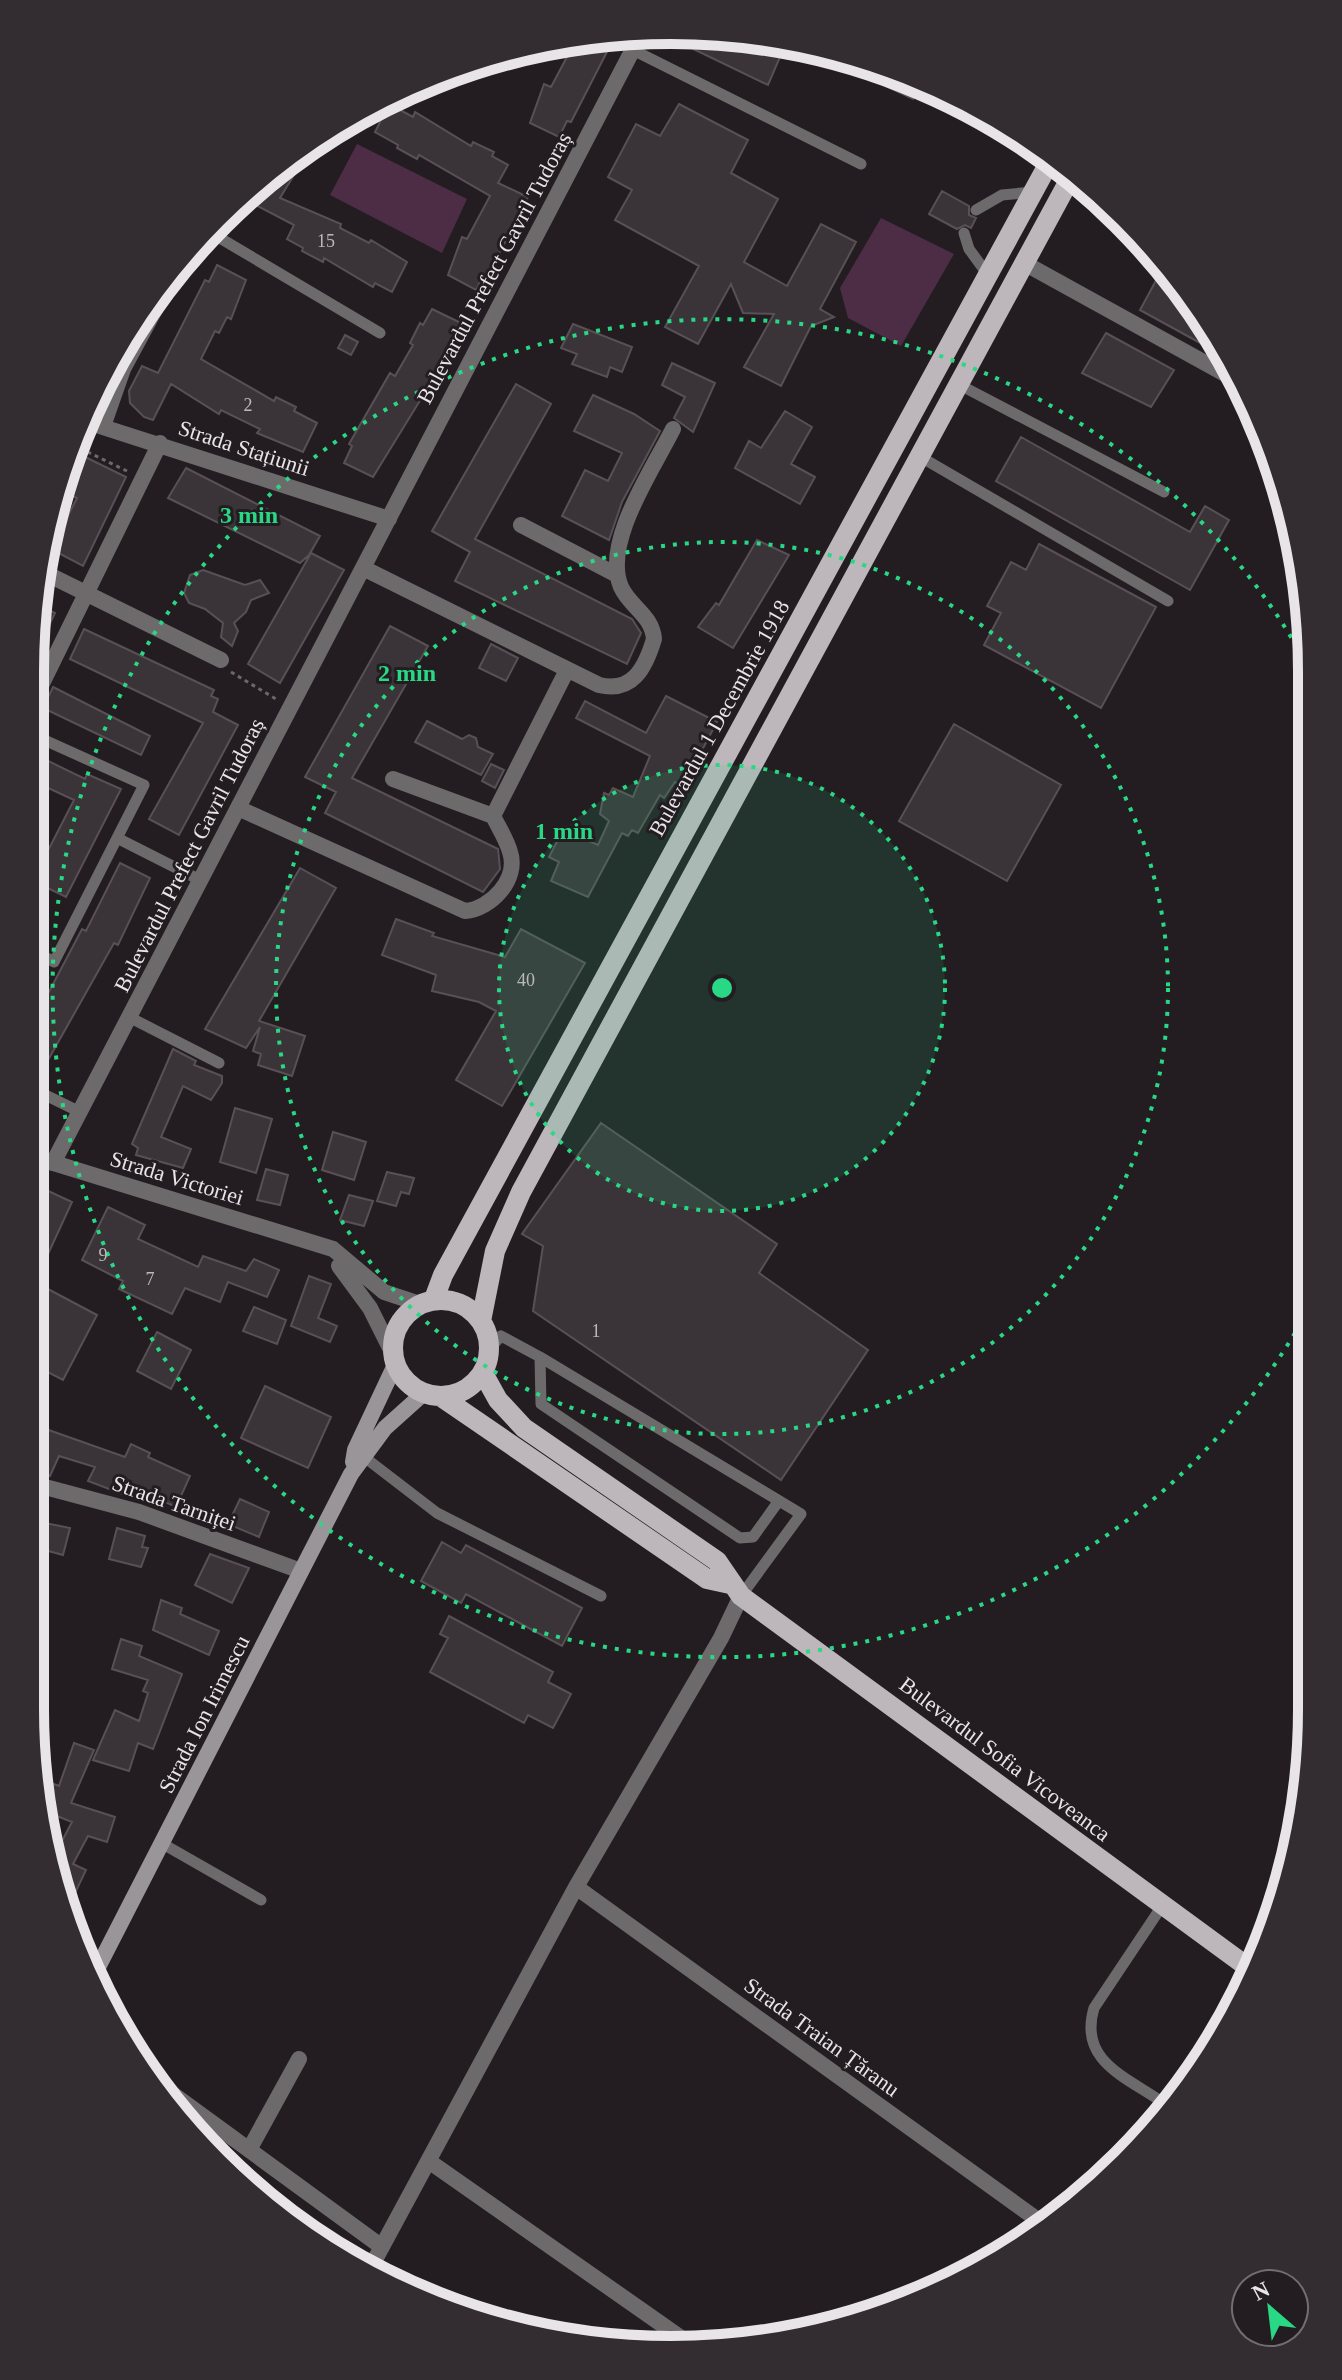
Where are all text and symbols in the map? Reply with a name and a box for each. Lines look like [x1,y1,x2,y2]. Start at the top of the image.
street label: Bulevardul Prefect Gavril Tudoraș [412,128,576,408]
house number: 15 [317,231,335,251]
house number: 2 [244,395,253,415]
street label: Strada Stațiunii [175,415,313,481]
text: 3 min [220,502,278,528]
street label: Bulevardul 1 Decembrie 1918 [644,596,794,840]
text: 2 min [378,660,436,686]
street label: Bulevardul Prefect Gavril Tudoraș [109,714,269,996]
text: 1 min [535,818,593,844]
house number: 40 [517,970,535,990]
centre of rings [708,974,736,1002]
street label: Strada Victoriei [107,1146,247,1210]
house number: 9 [99,1245,108,1265]
house number: 7 [146,1269,155,1289]
house number: 1 [592,1321,601,1341]
street label: Strada Tarniței [109,1470,239,1536]
street label: Strada Ion Irimescu [153,1631,255,1797]
street label: Bulevardul Sofia Vicoveanca [895,1672,1115,1847]
street label: Strada Traian Țăranu [740,1972,904,2102]
north arrow [1230,2268,1310,2348]
text: N [1248,2276,1274,2306]

